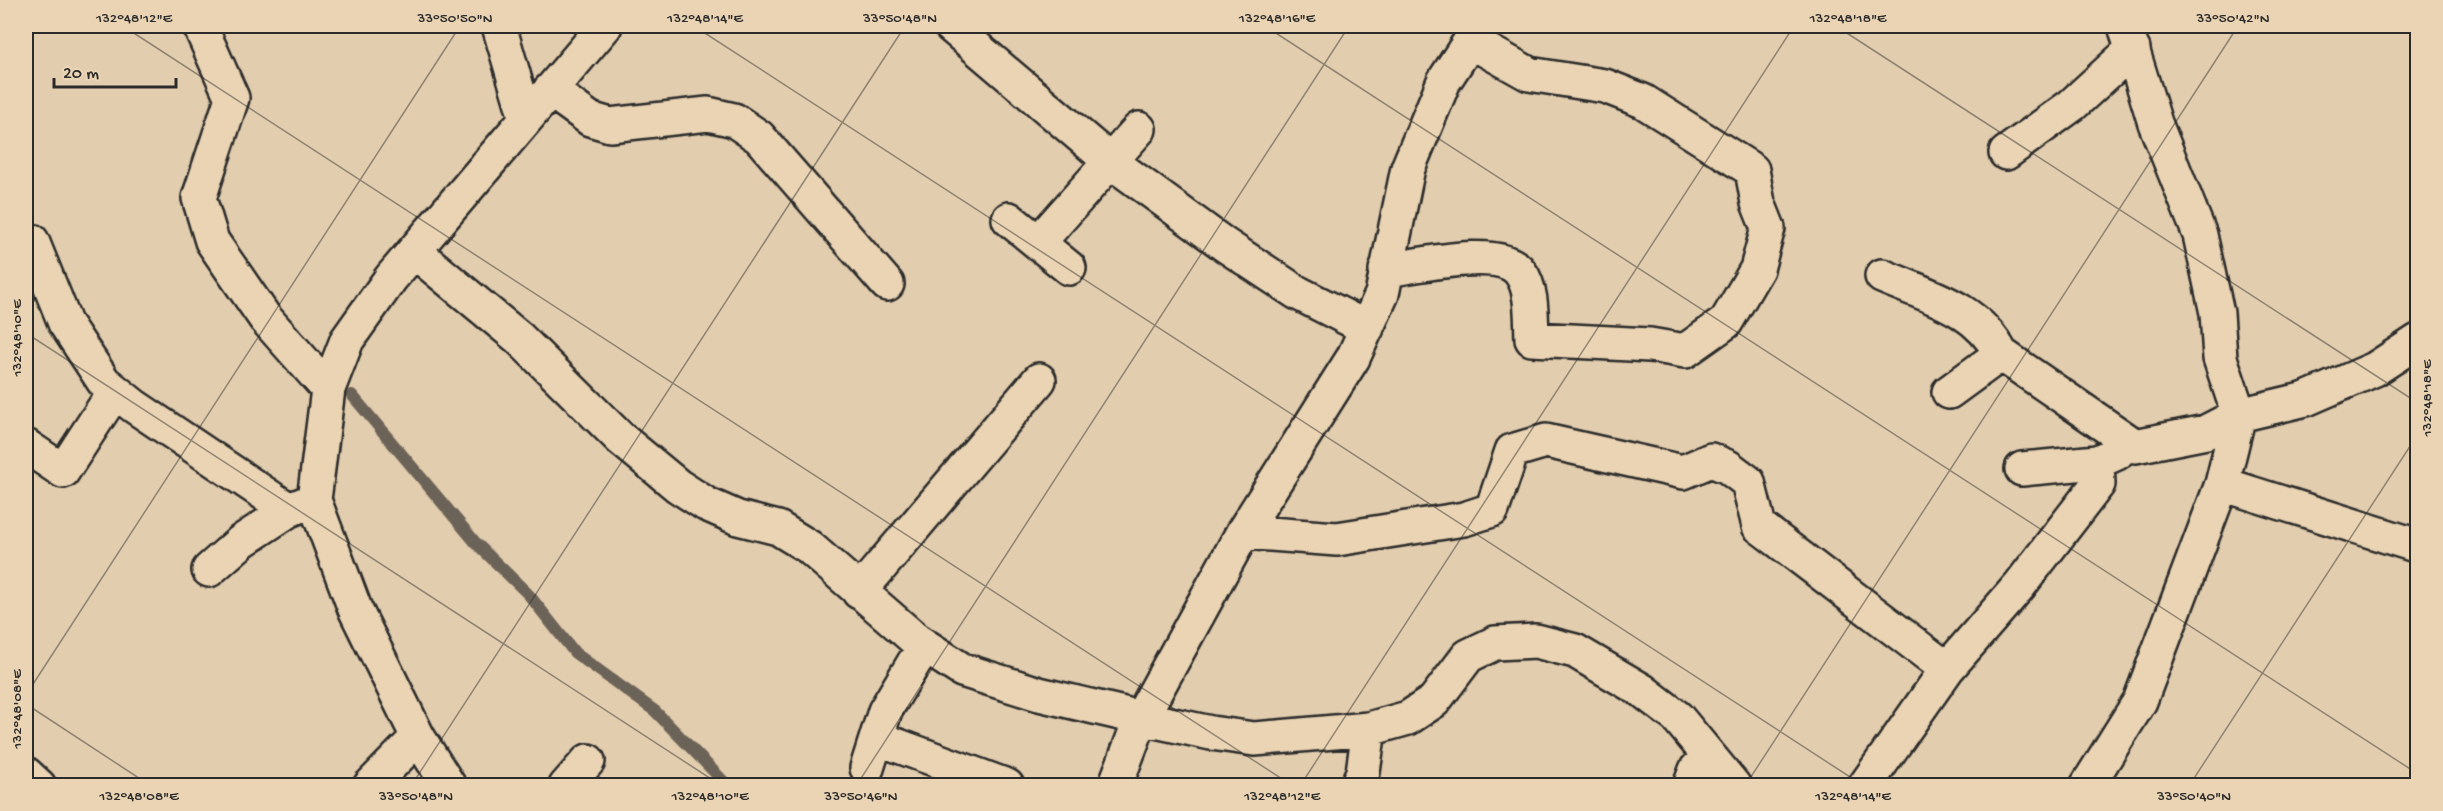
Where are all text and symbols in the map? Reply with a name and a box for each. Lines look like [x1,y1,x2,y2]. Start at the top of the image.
text: 132°48'12"E [95,10,173,28]
text: 33°50'50"N [417,10,493,28]
text: 132°48'14"E [666,10,744,28]
text: 33°50'48"N [862,10,937,28]
text: 132°48'16"E [1238,10,1316,28]
text: 132°48'18"E [1809,10,1887,28]
text: 33°50'42"N [2195,10,2270,28]
scale bar [54,51,176,89]
text: 20 m [63,64,99,85]
text: 132°48'10"E [9,299,27,378]
text: 132°48'18"E [2419,359,2437,437]
text: 132°48'08"E [9,669,27,750]
text: 132°48'08"E [98,788,179,806]
text: 33°50'48"N [378,788,453,806]
text: 132°48'10"E [670,788,749,806]
text: 33°50'46"N [823,788,898,806]
text: 132°48'12"E [1243,788,1321,806]
text: 132°48'14"E [1814,788,1892,806]
text: 33°50'40"N [2156,788,2231,806]

